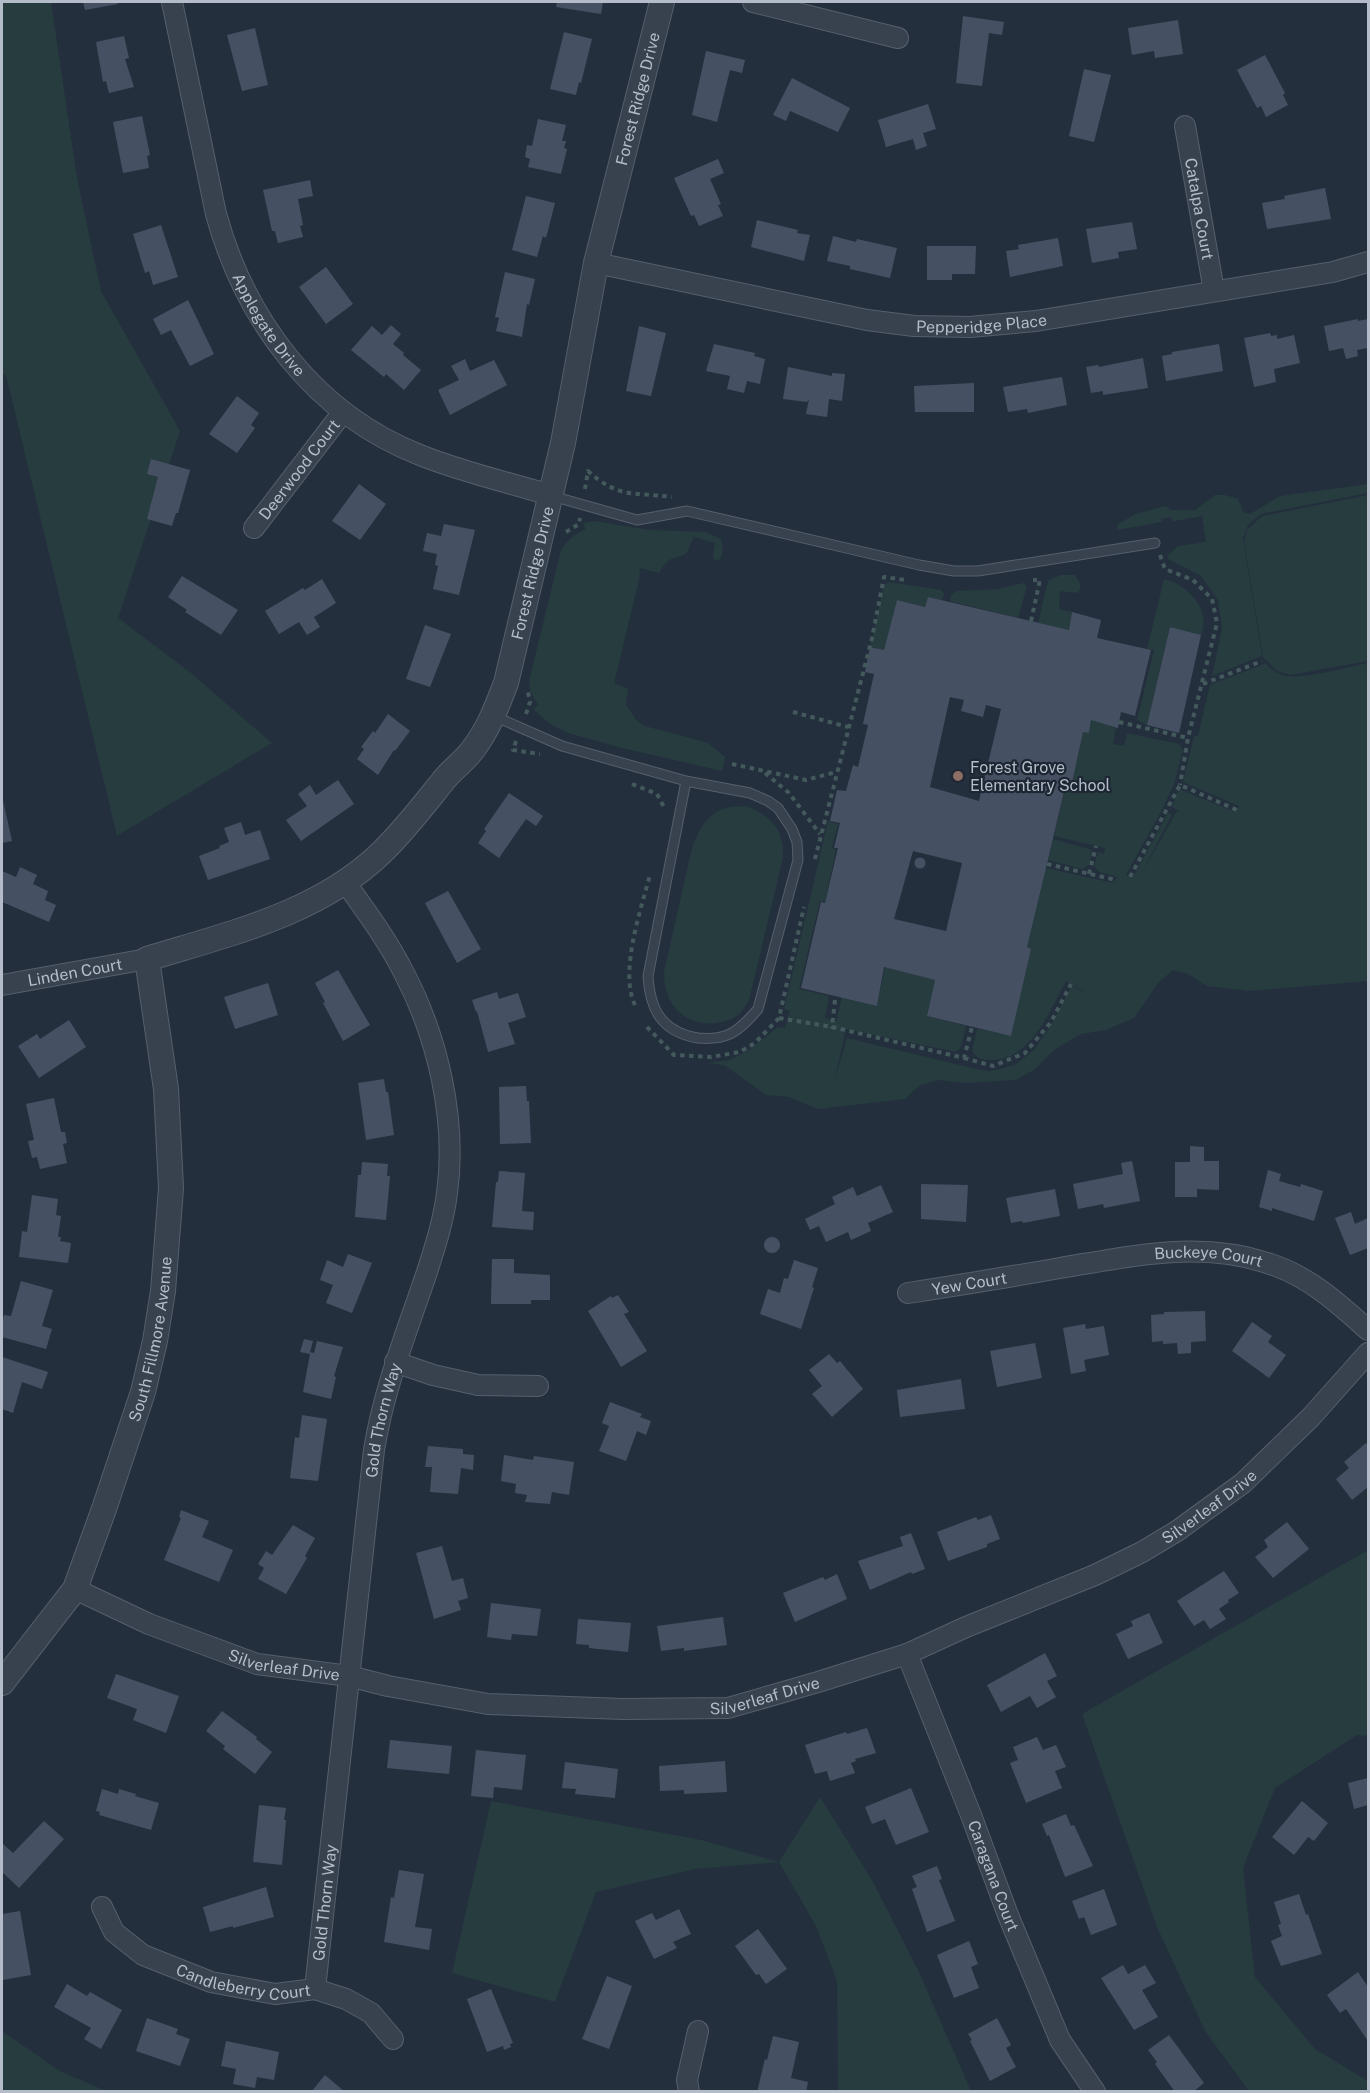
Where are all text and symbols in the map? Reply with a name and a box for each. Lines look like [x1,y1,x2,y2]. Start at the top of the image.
street label: Forest Ridge Drive [612,30,663,167]
street label: Catalpa Court [1181,156,1218,261]
street label: Applegate Drive [229,270,309,380]
street label: Pepperidge Place [916,310,1048,336]
street label: Deerwood Court [255,415,344,523]
street label: Forest Ridge Drive [507,504,557,642]
place label: Forest Grove Elementary School [970,758,1111,795]
marker: Forest Grove Elementary School [951,769,965,783]
street label: Linden Court [26,954,124,990]
street label: Buckeye Court [1153,1242,1265,1271]
street label: South Fillmore Avenue [124,1256,175,1424]
street label: Yew Court [930,1268,1008,1299]
street label: Gold Thorn Way [362,1360,405,1479]
street label: Silverleaf Drive [1158,1466,1260,1548]
street label: Silverleaf Drive [226,1645,341,1684]
street label: Silverleaf Drive [710,1673,822,1718]
street label: Caragana Court [964,1818,1023,1934]
street label: Gold Thorn Way [309,1843,340,1962]
street label: Candleberry Court [173,1960,312,2004]

